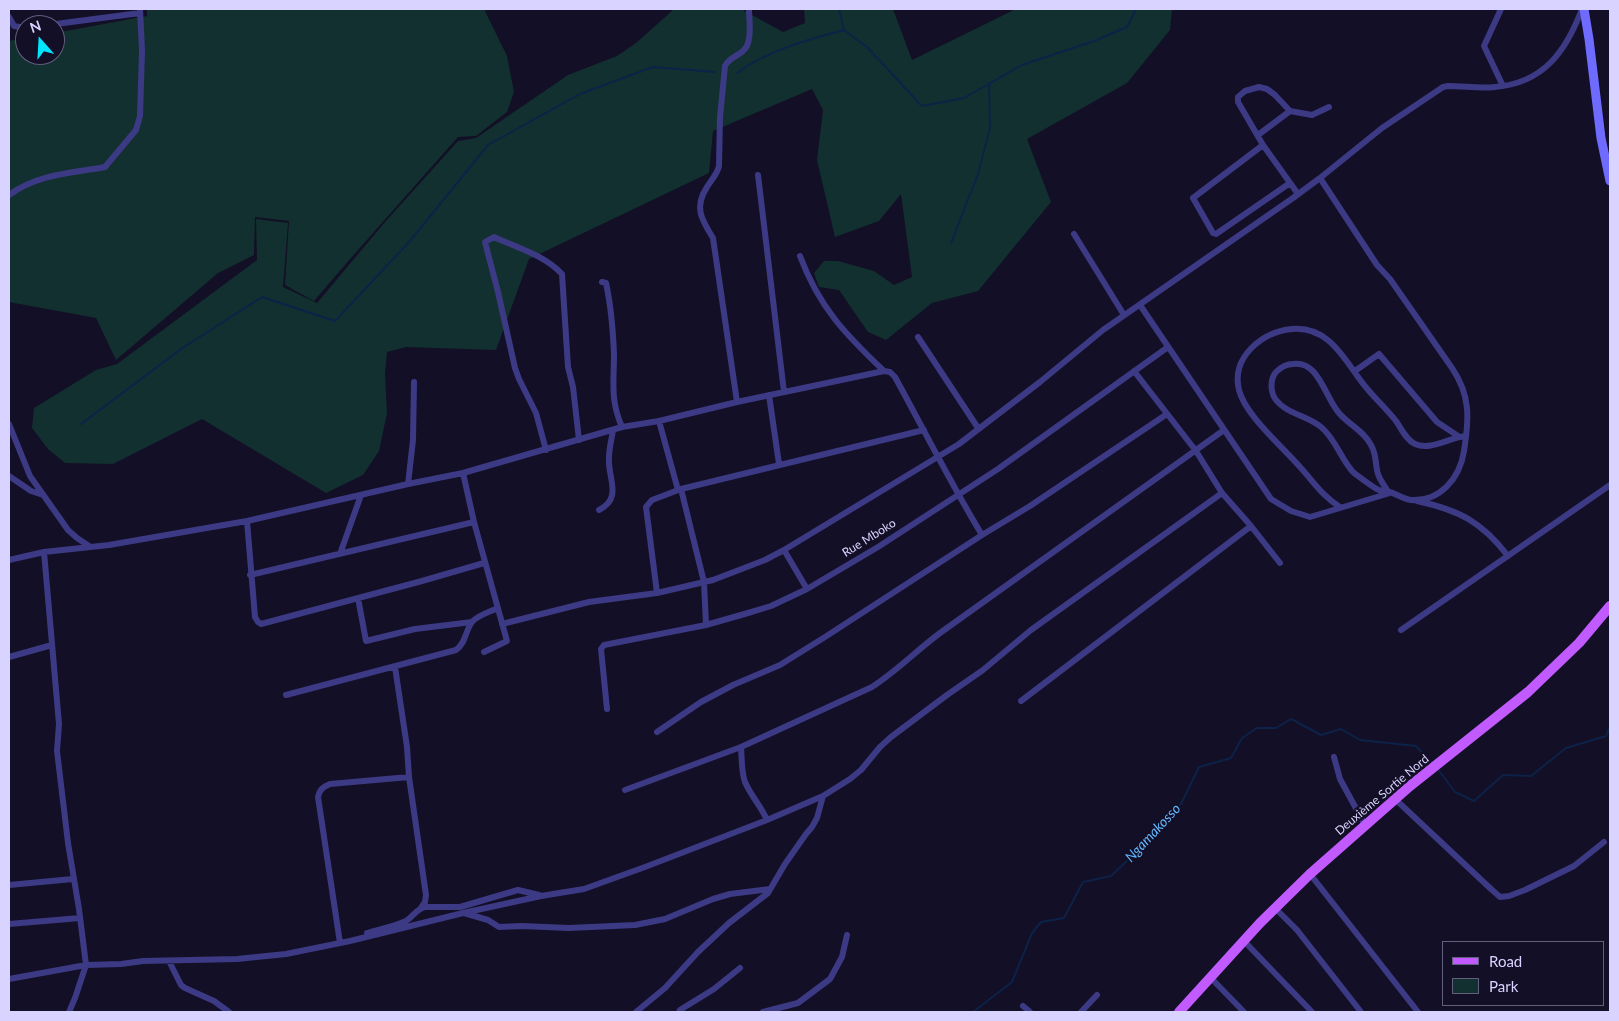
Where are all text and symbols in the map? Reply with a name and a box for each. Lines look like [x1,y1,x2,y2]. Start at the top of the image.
north arrow [15,15,65,65]
text: N [27,16,43,36]
street label: Rue Mboko [840,516,898,560]
street label: Deuxième Sortie Nord [1332,752,1432,838]
water label: Ngamakosso [1122,800,1184,866]
legend [1442,941,1604,1006]
text: Road [1489,952,1522,970]
text: Park [1489,977,1518,995]

